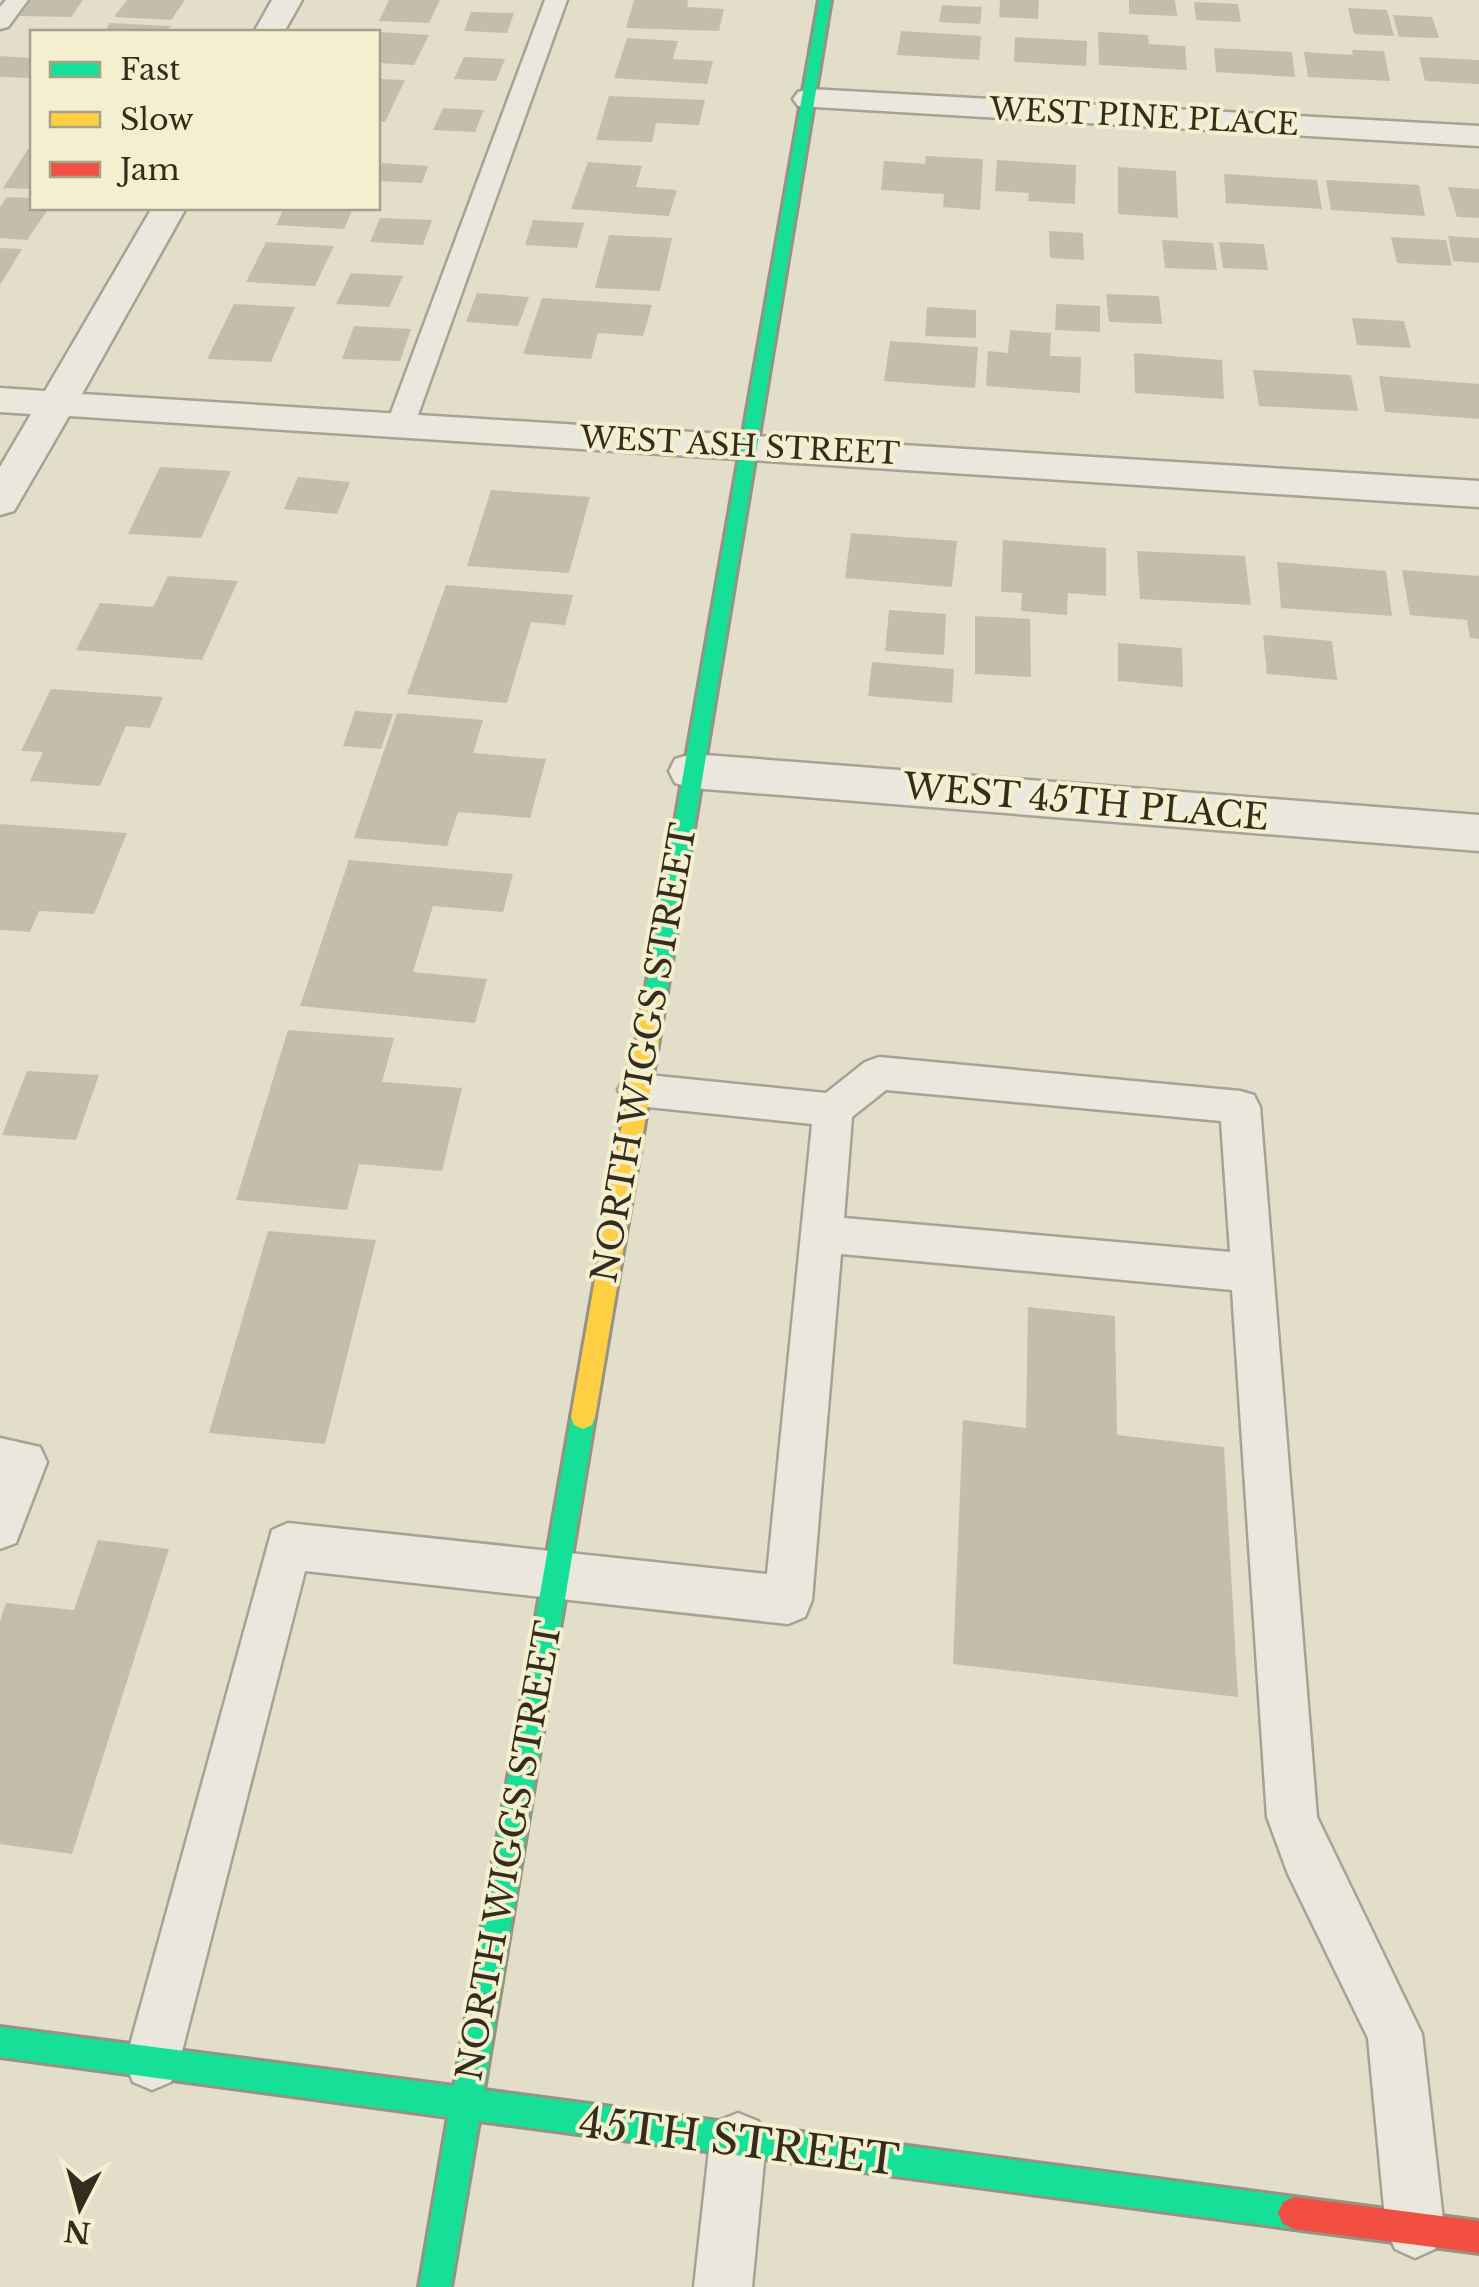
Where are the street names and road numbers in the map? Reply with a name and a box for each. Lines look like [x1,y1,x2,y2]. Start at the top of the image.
street label: WEST PINE PLACE [988,90,1299,143]
street label: WEST ASH STREET [578,419,901,472]
street label: WEST 45TH PLACE [901,764,1270,839]
street label: NORTH WIGGS STREET [582,820,705,1286]
street label: NORTH WIGGS STREET [447,1618,570,2084]
street label: 45TH STREET [576,2096,902,2186]

